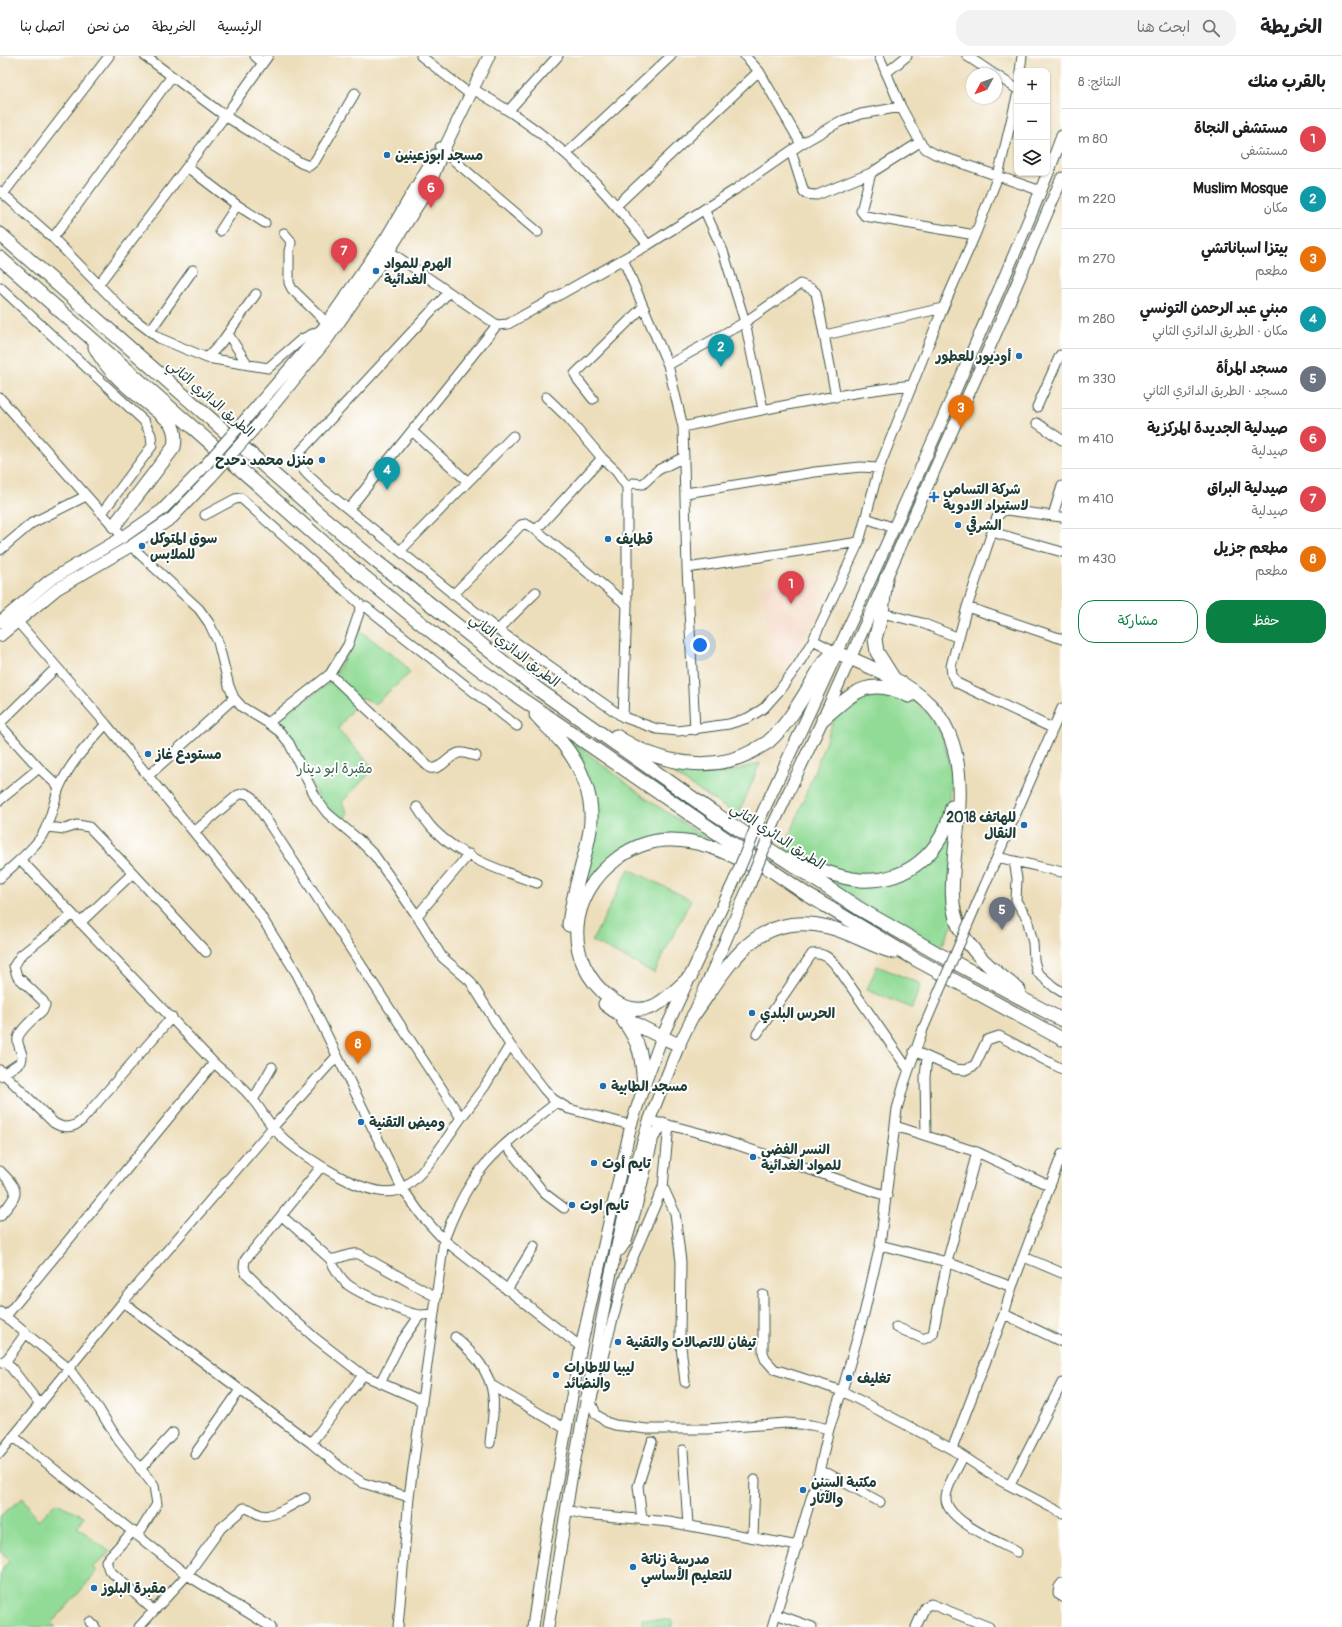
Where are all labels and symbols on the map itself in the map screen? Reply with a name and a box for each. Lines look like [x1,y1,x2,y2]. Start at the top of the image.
north arrow [966,68,1002,104]
place label: مسجد ابوزعينين [395,147,483,165]
marker: مسجد ابوزعينين [382,150,392,160]
pin: 6 [418,175,444,208]
pin: 7 [331,238,357,271]
place label: الهرم للمواد الغدائية [384,255,452,288]
marker: الهرم للمواد الغدائية [371,266,381,276]
pin: 2 [708,334,734,367]
place label: أوديور للعطور [934,347,1011,365]
marker: أوديور للعطور [1014,351,1024,361]
street label: الطريق الدائري الثاني [161,356,258,444]
pin: 3 [948,395,974,428]
place label: منزل محمد دحدح [215,452,314,469]
marker: منزل محمد دحدح [317,455,327,465]
pin: 4 [374,457,400,490]
place label: شركة التسامي لاستيراد الادوية [943,481,1028,514]
marker: شركة التسامي لاستيراد الادوية [928,491,940,503]
place label: الشرقي [966,516,1002,536]
marker: الشرقي [953,520,963,530]
place label: سوق المتوكل للملابس [150,530,217,563]
place label: قطايف [616,531,653,548]
marker: قطايف [603,534,613,544]
marker: سوق المتوكل للملابس [137,541,147,551]
pin: 1 [778,571,804,604]
street label: الطريق الدائري الثاني [464,610,563,694]
your location [690,635,710,655]
place label: مستودع غاز [154,746,222,764]
marker: مستودع غاز [143,749,153,759]
park label: مقبرة ابو دينار [296,760,373,777]
street label: الطريق الدائري الثاني [725,799,828,877]
place label: 2018 للهاتف النقال [946,809,1016,842]
marker: 2018 للهاتف النقال [1019,820,1029,830]
pin: 5 [989,897,1015,930]
place label: الحرس البلدي [760,1005,836,1024]
marker: الحرس البلدي [747,1008,757,1018]
pin: 8 [345,1031,371,1064]
place label: مسجد الطابية [611,1078,688,1095]
marker: مسجد الطابية [598,1081,608,1091]
place label: وميض التقنية [369,1114,445,1131]
marker: وميض التقنية [356,1117,366,1127]
place label: النسر الفضي للمواد الغدائية [761,1141,841,1175]
marker: النسر الفضي للمواد الغدائية [748,1152,758,1162]
place label: تايم أوت [602,1154,652,1174]
marker: تايم أوت [589,1158,599,1168]
place label: تايم اوت [580,1197,629,1216]
marker: تايم اوت [567,1200,577,1210]
place label: تيفان للاتصالات والتقنية [626,1334,757,1351]
marker: تيفان للاتصالات والتقنية [613,1337,623,1347]
place label: ليبيا للإطارات والنضائد [564,1359,634,1392]
marker: ليبيا للإطارات والنضائد [551,1370,561,1380]
place label: تغليف [857,1370,891,1387]
marker: تغليف [844,1373,854,1383]
place label: مكتبة السنن والآثار [809,1474,877,1507]
marker: مكتبة السنن والآثار [798,1485,808,1495]
place label: مدرسة زناتة للتعليم الأساسي [641,1551,732,1588]
marker: مدرسة زناتة للتعليم الأساسي [628,1562,638,1572]
place label: مقبرة البلوز [100,1580,166,1597]
marker: مقبرة البلوز [89,1583,99,1593]

